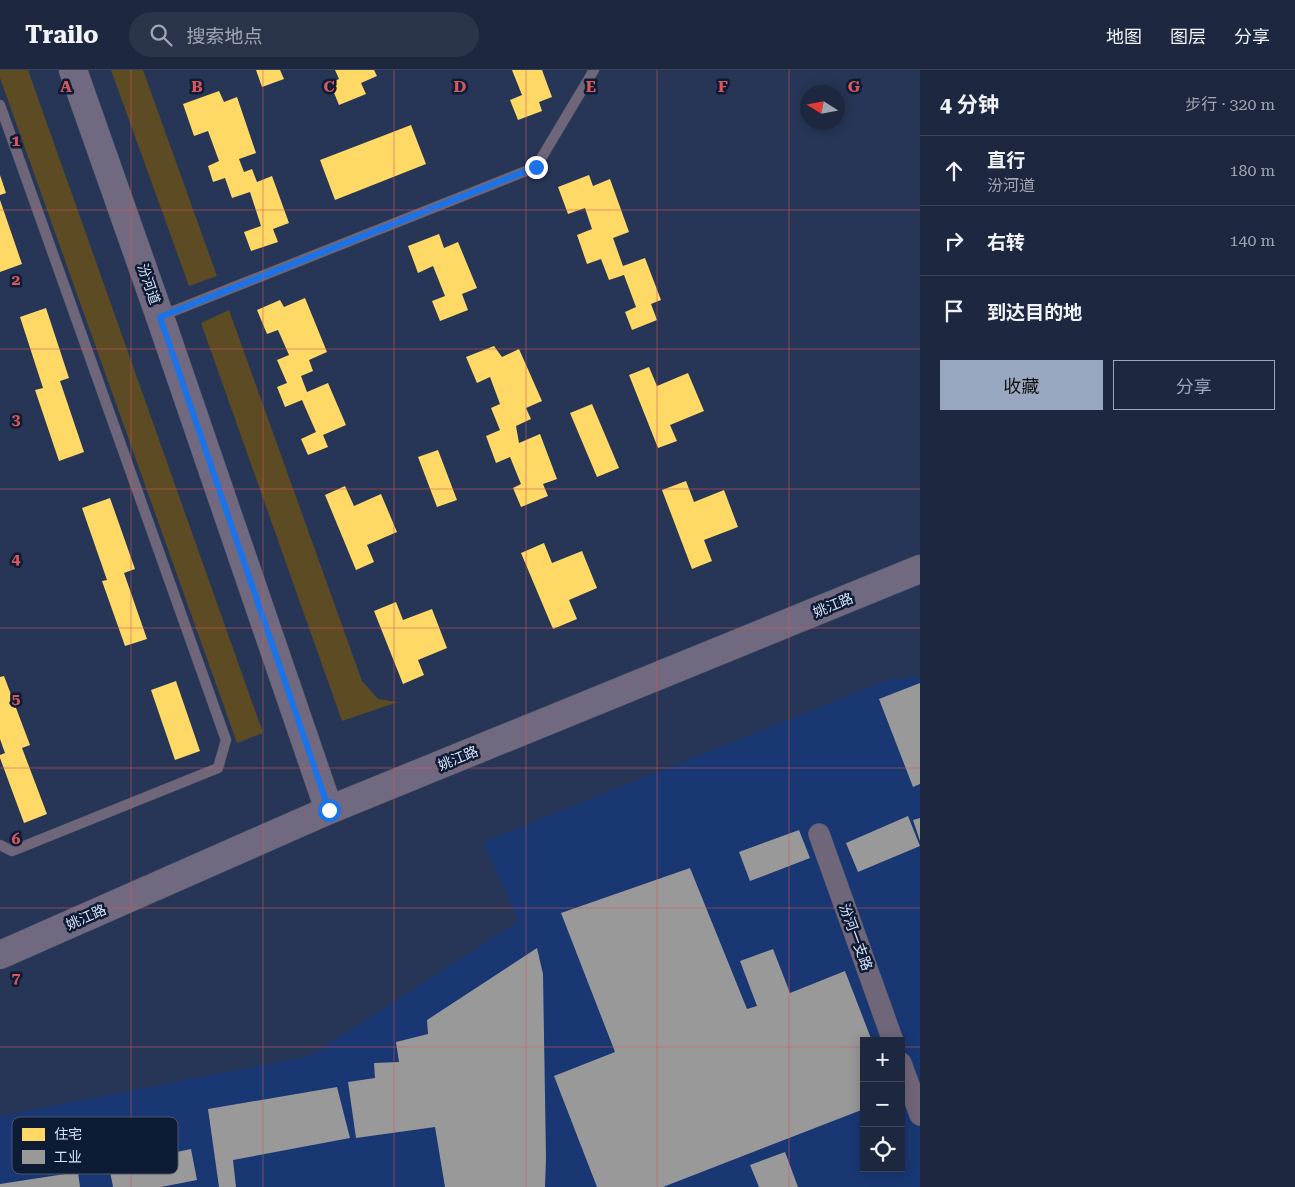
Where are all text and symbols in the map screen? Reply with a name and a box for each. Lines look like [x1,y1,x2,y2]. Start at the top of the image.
search box [129,12,479,57]
text: Trailo [25,21,99,49]
icon: search [147,21,175,49]
text: 搜索地点 [187,25,263,48]
text: 地图 [1106,26,1142,47]
text: 图层 [1170,26,1206,47]
text: 分享 [1234,26,1270,47]
text: A [60,77,72,96]
text: B [191,77,203,96]
text: C [323,77,335,96]
text: D [454,77,467,96]
text: E [586,77,596,96]
text: F [718,77,728,96]
text: G [848,77,861,96]
north arrow [800,85,845,130]
text: 4 分钟 [940,93,999,117]
text: 步行 · 320 m [1185,95,1275,114]
text: 1 [12,131,21,150]
text: 直行 [987,149,1025,172]
route end [525,156,548,179]
icon: ahead [940,157,968,185]
text: 180 m [1229,161,1275,180]
text: 汾河道 [987,176,1035,195]
icon: right [940,227,968,255]
text: 右转 [987,231,1025,254]
text: 140 m [1229,231,1275,250]
street label: 汾河道 [135,262,163,306]
text: 2 [12,270,21,289]
icon: arrive [940,297,968,325]
text: 到达目的地 [987,301,1082,324]
button: 收藏 [940,360,1103,410]
button: 分享 [1113,360,1275,410]
text: 3 [12,410,21,429]
text: 4 [12,549,21,568]
street label: 姚江路 [811,590,855,620]
text: 5 [12,689,21,708]
street label: 姚江路 [436,743,480,773]
route start [318,799,341,822]
text: 6 [12,829,21,848]
street label: 姚江路 [64,901,108,933]
street label: 汾河一支路 [837,901,875,973]
text: 7 [12,968,21,987]
map controls [860,1037,905,1172]
button: + [860,1037,905,1082]
button: − [860,1082,905,1127]
legend [12,1117,178,1174]
text: 住宅 [54,1126,82,1142]
button: locate [860,1127,905,1172]
text: 工业 [54,1149,82,1165]

